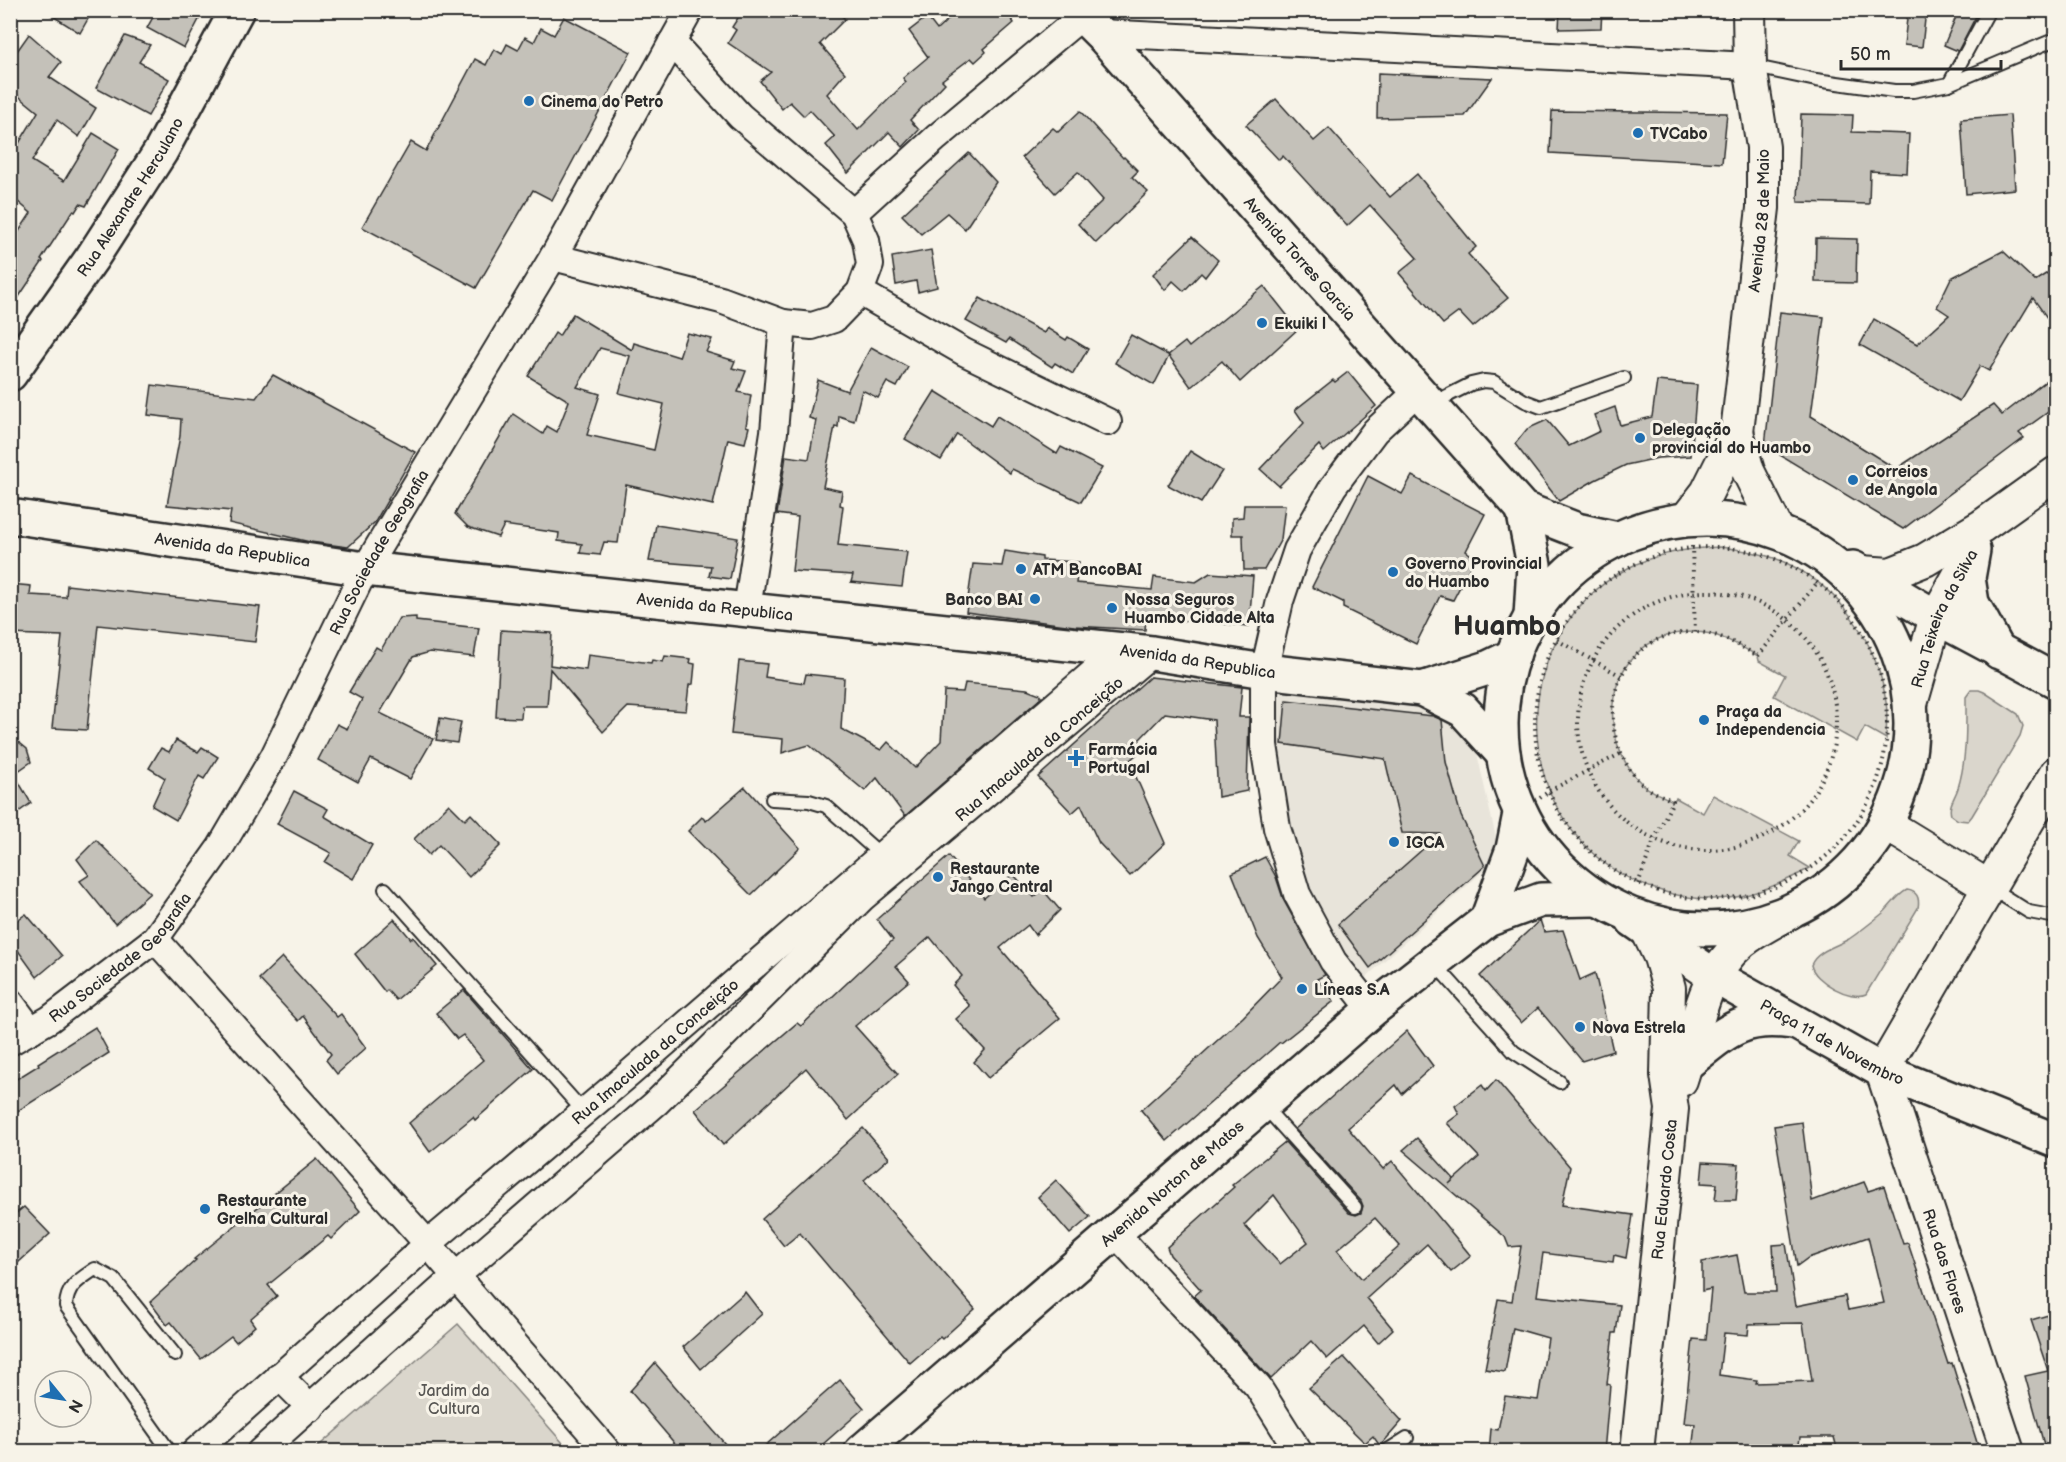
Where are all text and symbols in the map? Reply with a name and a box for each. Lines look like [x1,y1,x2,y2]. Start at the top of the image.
scale bar [1841,33,2002,71]
text: 50 m [1850,44,1891,65]
place label: Cinema do Petro [541,93,663,112]
marker: Cinema do Petro [522,94,536,108]
street label: Rua Alexandre Herculano [74,115,188,281]
place label: TVCabo [1650,125,1708,144]
marker: TVCabo [1631,126,1645,140]
street label: Avenida 28 de Maio [1745,149,1774,293]
street label: Avenida Torres Garcia [1239,194,1359,325]
place label: Ekuiki l [1274,315,1326,334]
marker: Ekuiki l [1255,316,1269,330]
place label: Delegação provincial do Huambo [1652,421,1811,458]
marker: Delegação provincial do Huambo [1633,431,1647,445]
place label: Correios de Angola [1865,463,1938,500]
street label: Rua Sociedade Geografia [326,467,434,638]
marker: Correios de Angola [1846,473,1860,487]
street label: Avenida da Republica [153,530,311,572]
street label: Rua Teixeira da Silva [1908,546,1982,690]
place label: Governo Provincial do Huambo [1405,555,1542,592]
place label: ATM BancoBAI [1032,561,1142,580]
marker: ATM BancoBAI [1014,562,1028,576]
marker: Governo Provincial do Huambo [1386,565,1400,579]
street label: Avenida da Republica [636,590,794,626]
place label: Banco BAI [945,591,1023,610]
place label: Nossa Seguros Huambo Cidade Alta [1124,591,1275,628]
marker: Banco BAI [1028,592,1042,606]
marker: Nossa Seguros Huambo Cidade Alta [1105,601,1119,615]
district label: Huambo [1453,610,1561,643]
street label: Avenida da Republica [1119,642,1277,683]
street label: Rua Imaculada da Conceição [952,673,1128,826]
place label: Praça da Independencia [1716,703,1826,740]
marker: Praça da Independencia [1697,713,1711,727]
place label: Farmácia Portugal [1088,741,1157,778]
marker: Farmácia Portugal [1069,751,1083,765]
place label: IGCA [1406,834,1445,853]
marker: IGCA [1387,835,1401,849]
place label: Restaurante Jango Central [950,860,1053,897]
marker: Restaurante Jango Central [931,870,945,884]
street label: Rua Sociedade Geografia [46,890,196,1027]
street label: Rua Imaculada da Conceição [568,975,743,1129]
place label: Líneas S.A [1314,981,1390,1000]
marker: Líneas S.A [1295,982,1309,996]
street label: Praça 11 de Novembro [1756,996,1906,1090]
place label: Nova Estrela [1592,1019,1686,1038]
marker: Nova Estrela [1573,1020,1587,1034]
street label: Avenida Norton de Matos [1097,1117,1248,1251]
street label: Rua Eduardo Costa [1649,1118,1682,1261]
place label: Restaurante Grelha Cultural [217,1192,328,1229]
marker: Restaurante Grelha Cultural [198,1202,212,1216]
street label: Rua das Flores [1918,1207,1969,1316]
north arrow [33,1369,93,1429]
park label: Jardim da Cultura [418,1382,490,1419]
text: N [63,1396,86,1416]

